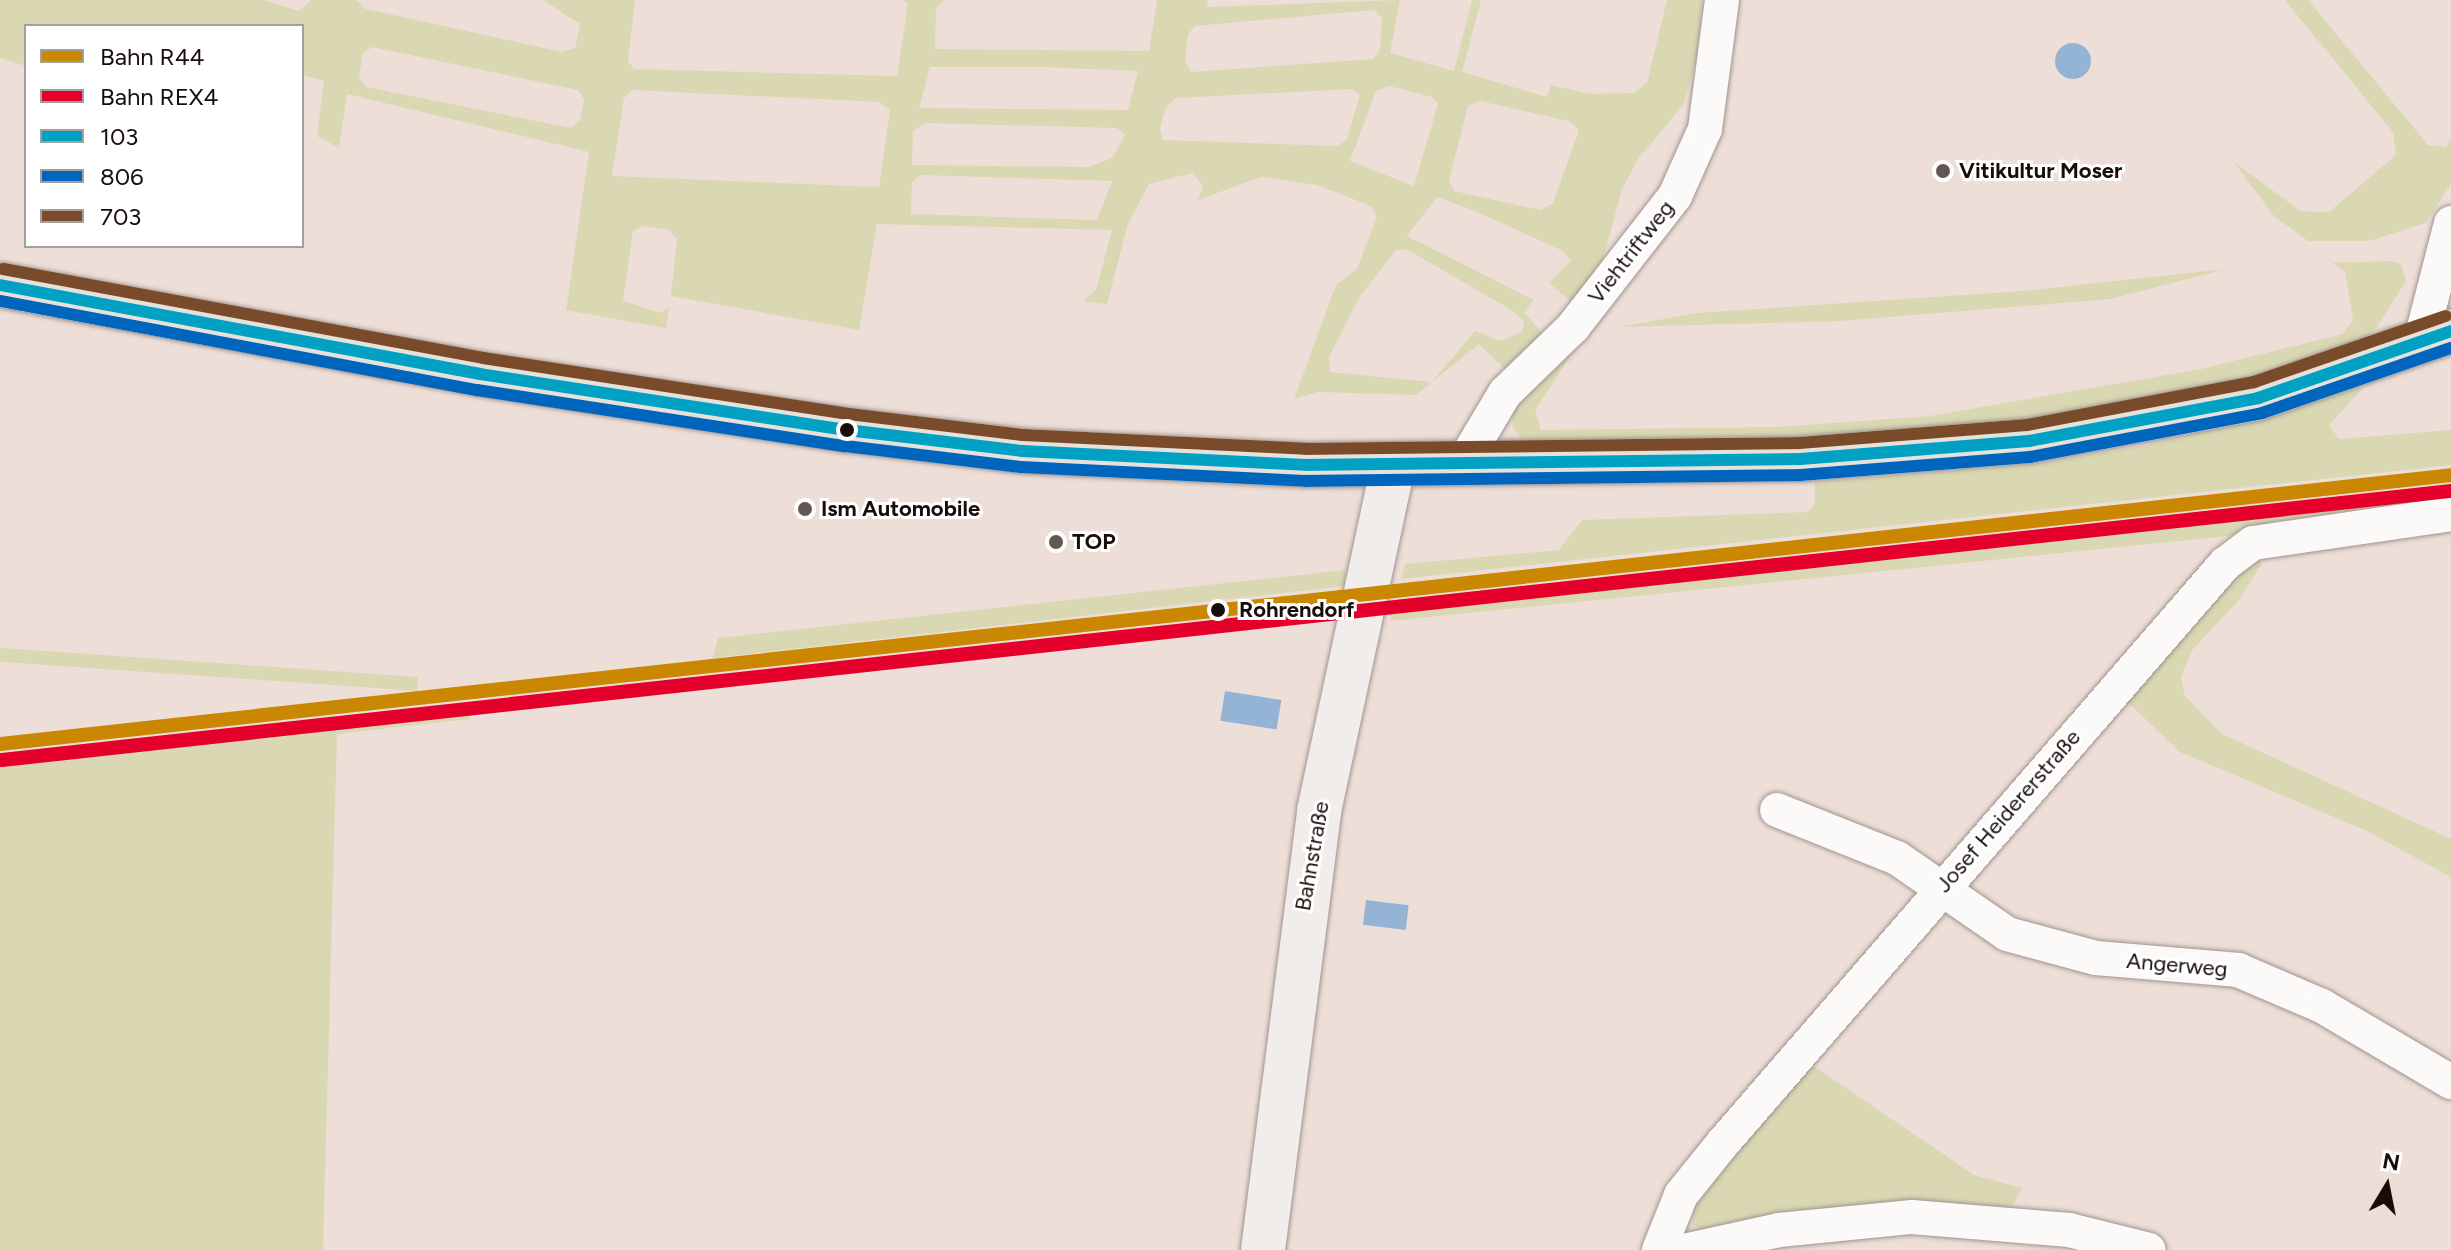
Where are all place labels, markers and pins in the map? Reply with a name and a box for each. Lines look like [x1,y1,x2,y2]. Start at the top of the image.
place label: Vitikultur Moser [1959,158,2122,184]
marker: Vitikultur Moser [1934,162,1952,180]
unlabelled marker [839,422,855,438]
place label: Ism Automobile [821,496,980,522]
marker: Ism Automobile [796,500,814,518]
place label: TOP [1072,529,1115,555]
marker: TOP [1047,533,1065,551]
marker: Rohrendorf [1204,596,1232,624]
place label: Rohrendorf [1239,597,1354,623]

